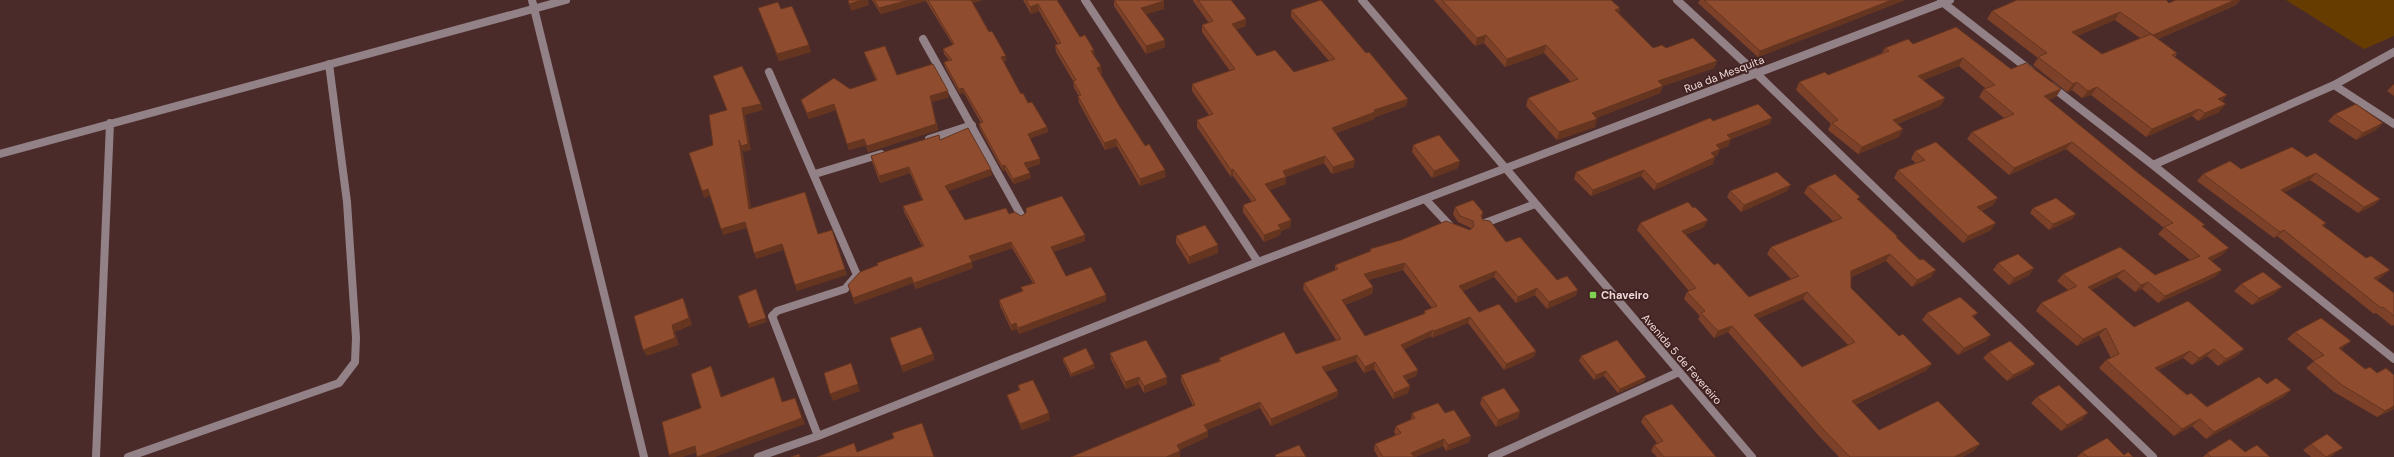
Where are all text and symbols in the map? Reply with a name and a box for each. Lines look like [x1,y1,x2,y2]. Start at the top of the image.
street label: Rua da Mesquita [1682,52,1766,96]
place label: Chaveiro [1601,288,1649,302]
marker: Chaveiro [1588,290,1598,300]
street label: Avenida 5 de Fevereiro [1639,311,1725,407]

